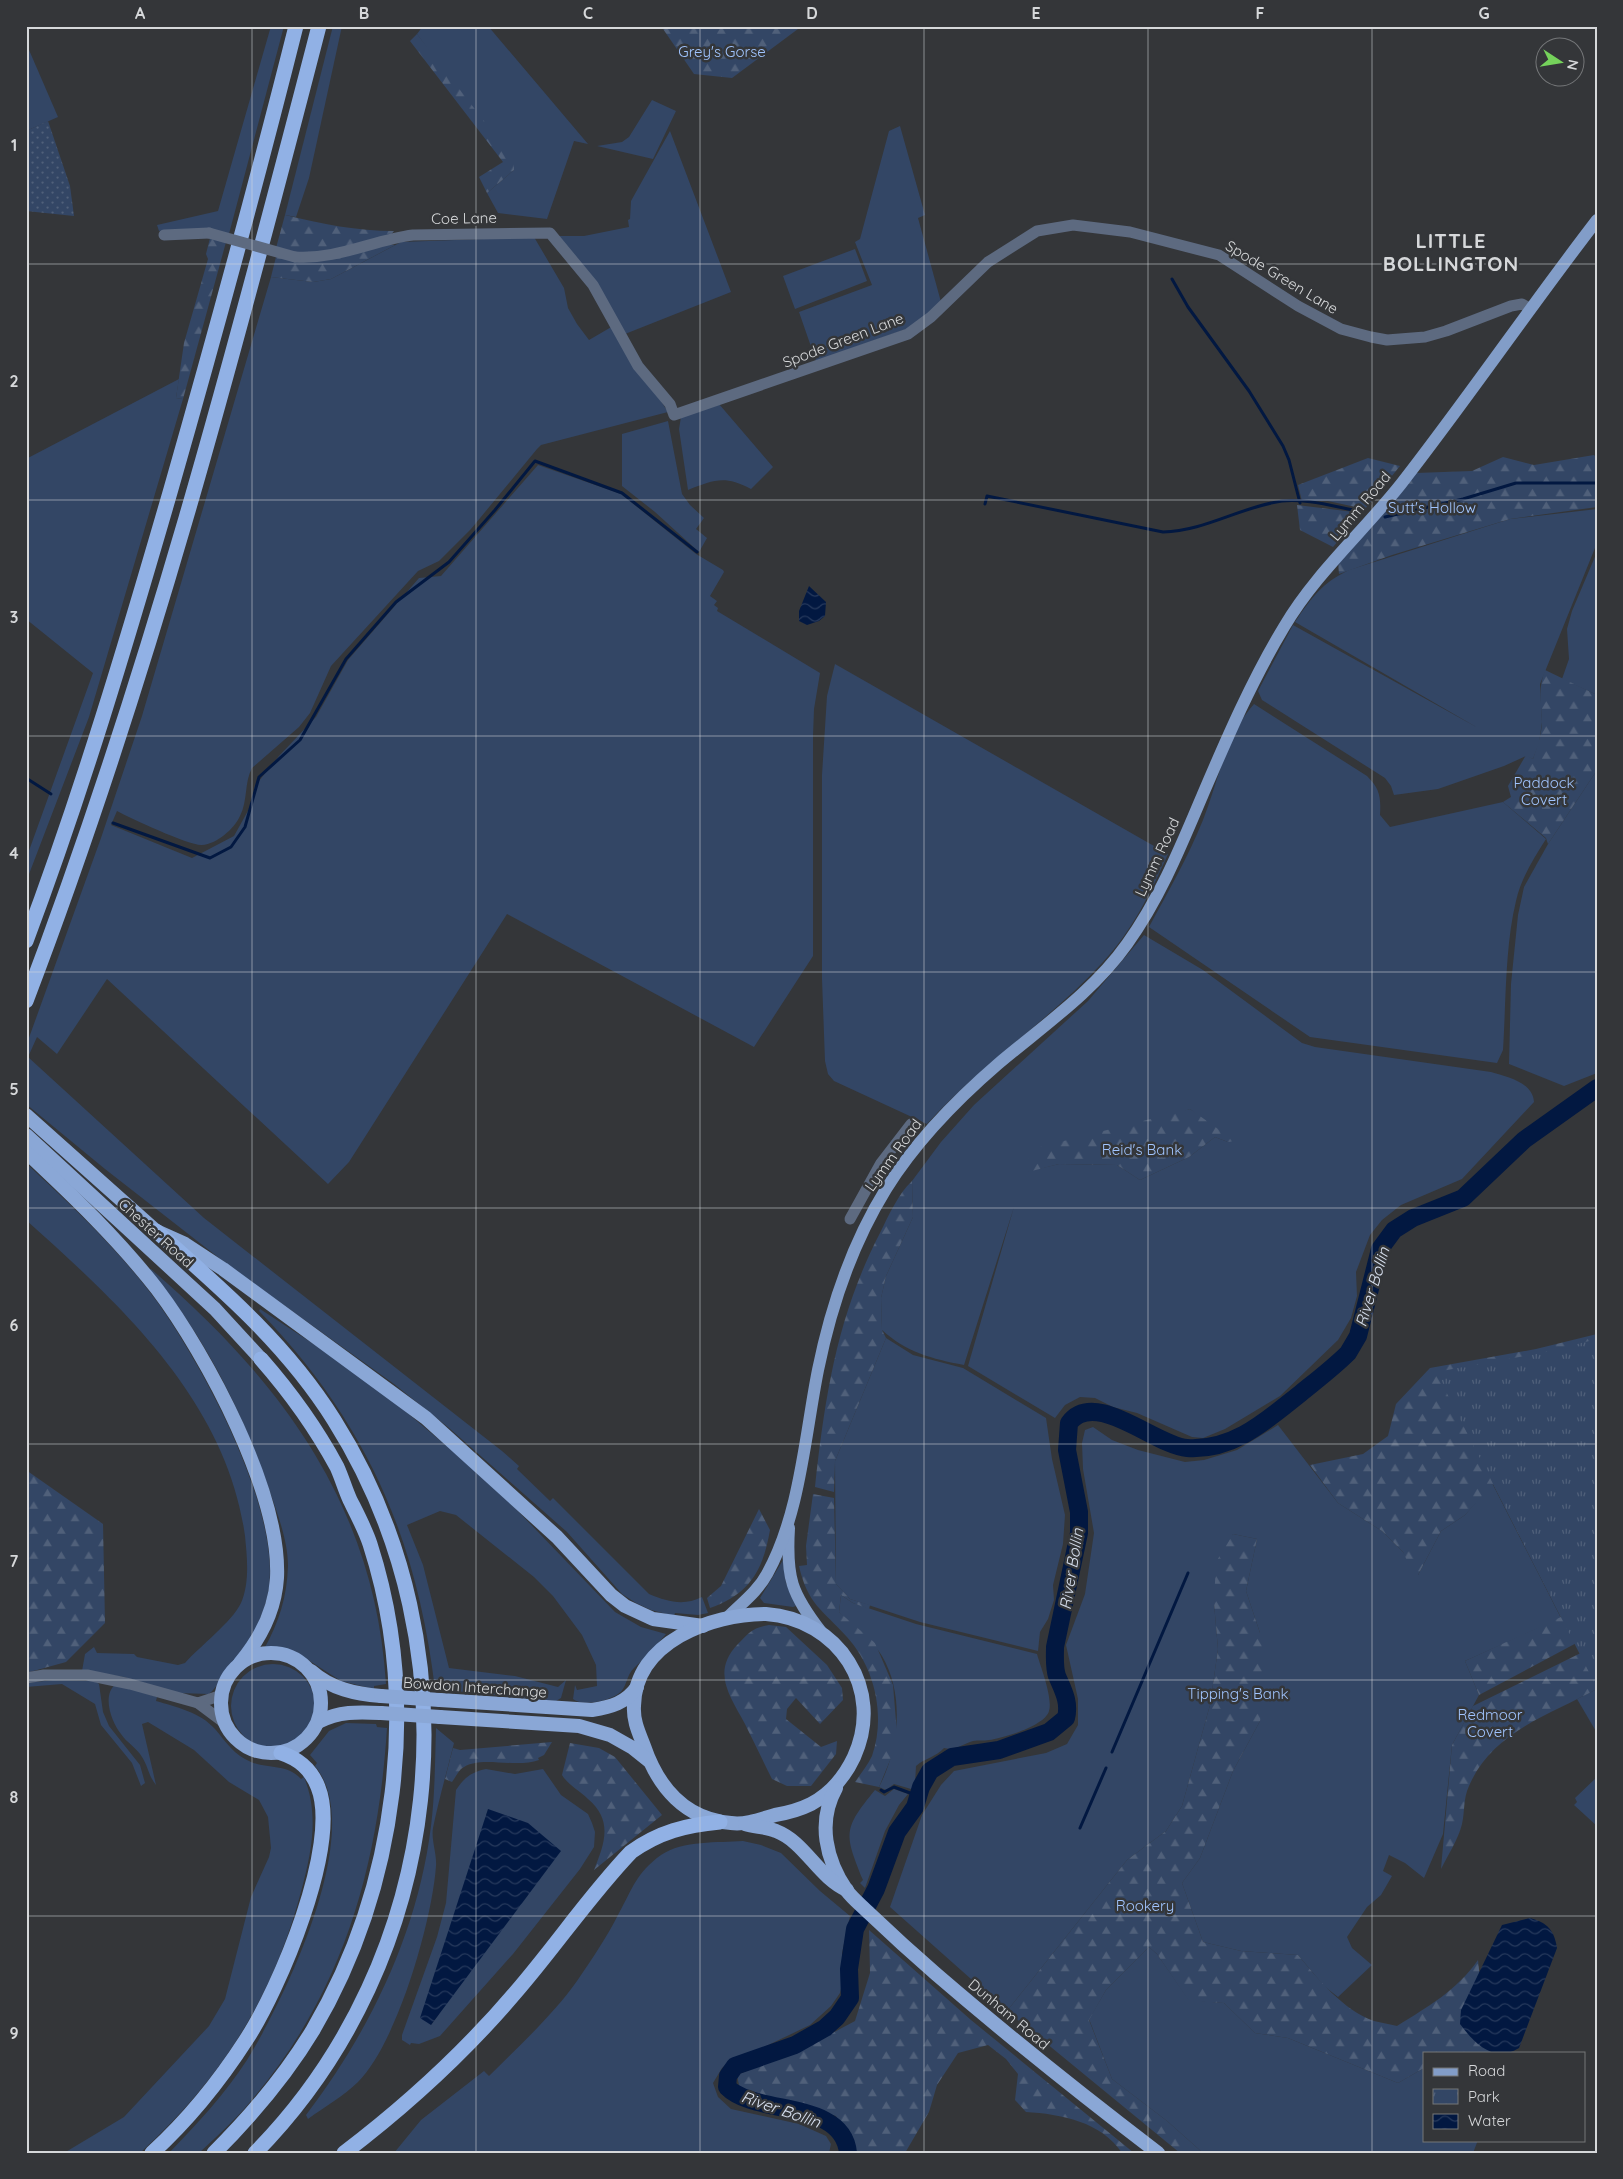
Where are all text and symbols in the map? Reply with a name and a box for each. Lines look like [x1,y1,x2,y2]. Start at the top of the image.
text: A [135,3,146,23]
text: B [359,3,369,23]
text: C [583,3,593,23]
text: D [806,3,818,23]
text: E [1031,3,1041,23]
text: F [1256,3,1265,23]
text: G [1478,3,1490,23]
north arrow [1536,38,1586,88]
park label: Grey's Gorse [678,42,766,61]
text: N [1563,58,1583,72]
text: 1 [11,135,17,155]
street label: Coe Lane [431,208,497,228]
district label: LITTLE BOLLINGTON [1383,228,1519,276]
street label: Spode Green Lane [1222,236,1342,318]
street label: Spode Green Lane [780,308,906,372]
text: 2 [9,371,19,391]
street label: Lymm Road [1325,467,1395,545]
park label: Sutt's Hollow [1388,498,1476,517]
text: 3 [10,607,18,627]
park label: Paddock Covert [1514,773,1575,809]
street label: Lymm Road [1130,815,1184,899]
text: 4 [9,843,19,863]
text: 5 [9,1079,19,1099]
street label: Lymm Road [860,1115,926,1195]
park label: Reid's Bank [1102,1140,1182,1159]
street label: Chester Road [115,1194,197,1272]
water label: River Bollin [1350,1244,1394,1329]
text: 6 [10,1315,19,1335]
water label: River Bollin [1055,1526,1087,1611]
text: 7 [10,1551,19,1571]
street label: Bowdon Interchange [403,1673,547,1701]
park label: Tipping's Bank [1187,1684,1289,1703]
park label: Redmoor Covert [1457,1705,1523,1741]
text: 8 [10,1787,19,1807]
park label: Rookery [1116,1896,1174,1915]
street label: Dunham Road [964,1974,1054,2054]
text: 9 [9,2023,19,2043]
legend [1423,2052,1586,2142]
text: Road [1468,2061,1505,2080]
water label: River Bollin [739,2086,824,2132]
text: Park [1468,2087,1500,2106]
text: Water [1468,2111,1511,2130]

